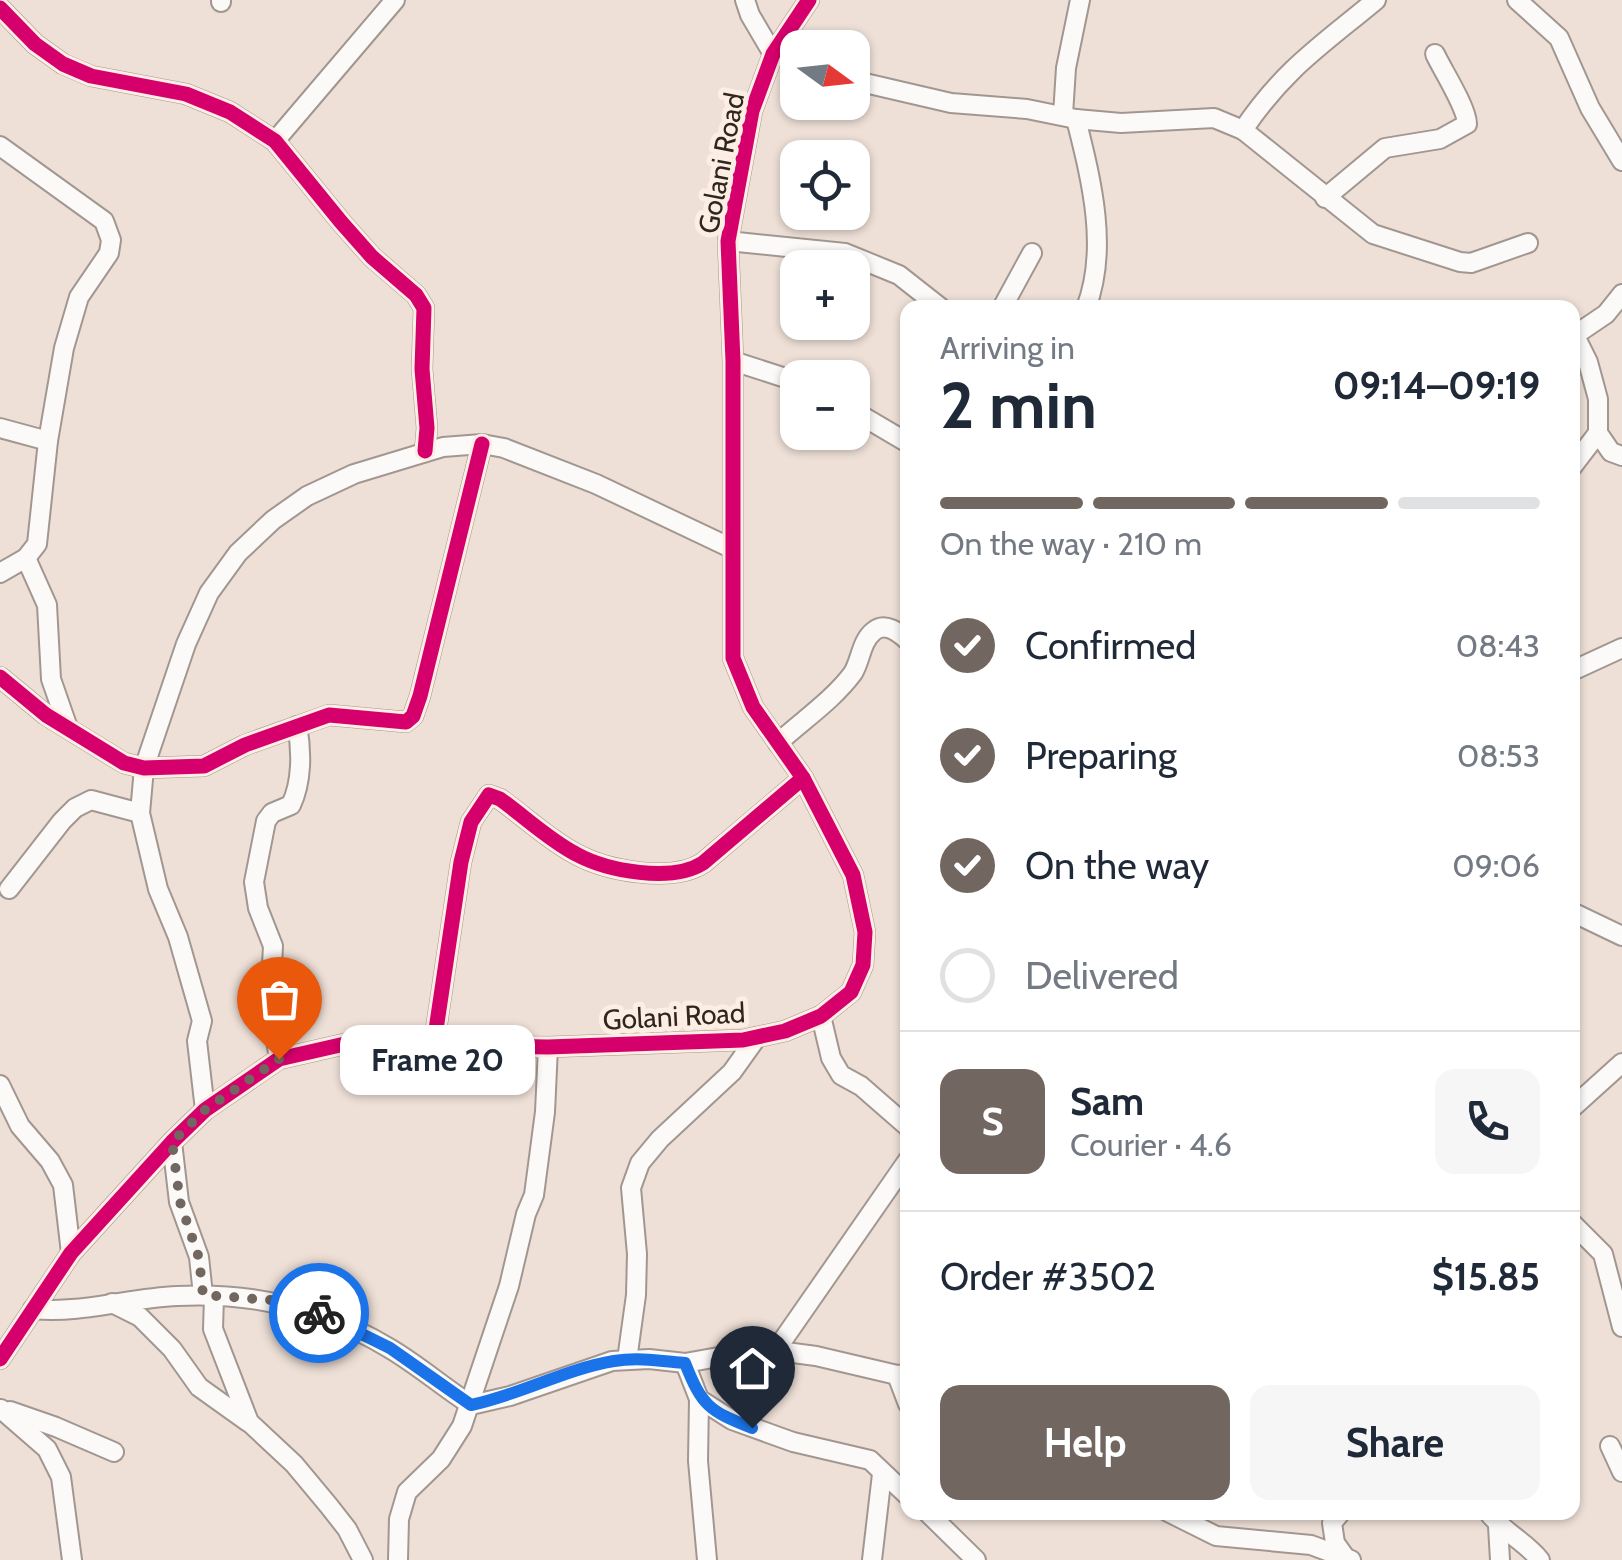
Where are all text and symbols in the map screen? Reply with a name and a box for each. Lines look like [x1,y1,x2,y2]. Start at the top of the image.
north arrow [780,30,870,120]
map controls [780,30,870,450]
street label: Golani Road [691,90,751,236]
button: locate [780,140,870,230]
button: + [780,250,870,340]
text: Arriving in [940,328,1075,367]
button: − [780,360,870,450]
text: 09:14–09:19 [1333,362,1540,409]
text: 2 min [940,365,1097,444]
text: On the way · 210 m [940,524,1202,563]
icon: check [940,618,995,673]
text: Confirmed [1025,622,1196,669]
text: 08:43 [1456,626,1540,665]
icon: check [940,728,995,783]
text: Preparing [1025,732,1177,779]
text: 08:53 [1457,736,1540,775]
icon: check [940,838,995,893]
text: On the way [1025,842,1209,889]
text: 09:06 [1452,846,1540,885]
text: Delivered [1025,952,1179,999]
pin [237,957,322,1060]
icon: bag [252,972,307,1027]
street label: Golani Road [602,995,746,1037]
callout: Frame 20 [339,1024,534,1094]
text: Frame 20 [371,1040,504,1079]
button: phone [1435,1069,1540,1174]
text: Sam [1070,1078,1144,1125]
text: S [981,1098,1004,1145]
text: Courier · 4.6 [1070,1125,1232,1164]
text: Order #3502 [940,1253,1156,1300]
text: $15.85 [1432,1253,1540,1300]
courier [269,1263,369,1363]
icon: bike [292,1286,347,1341]
pin [710,1326,795,1429]
icon: home [725,1341,780,1396]
button: Help [940,1385,1230,1500]
button: Share [1250,1385,1540,1500]

